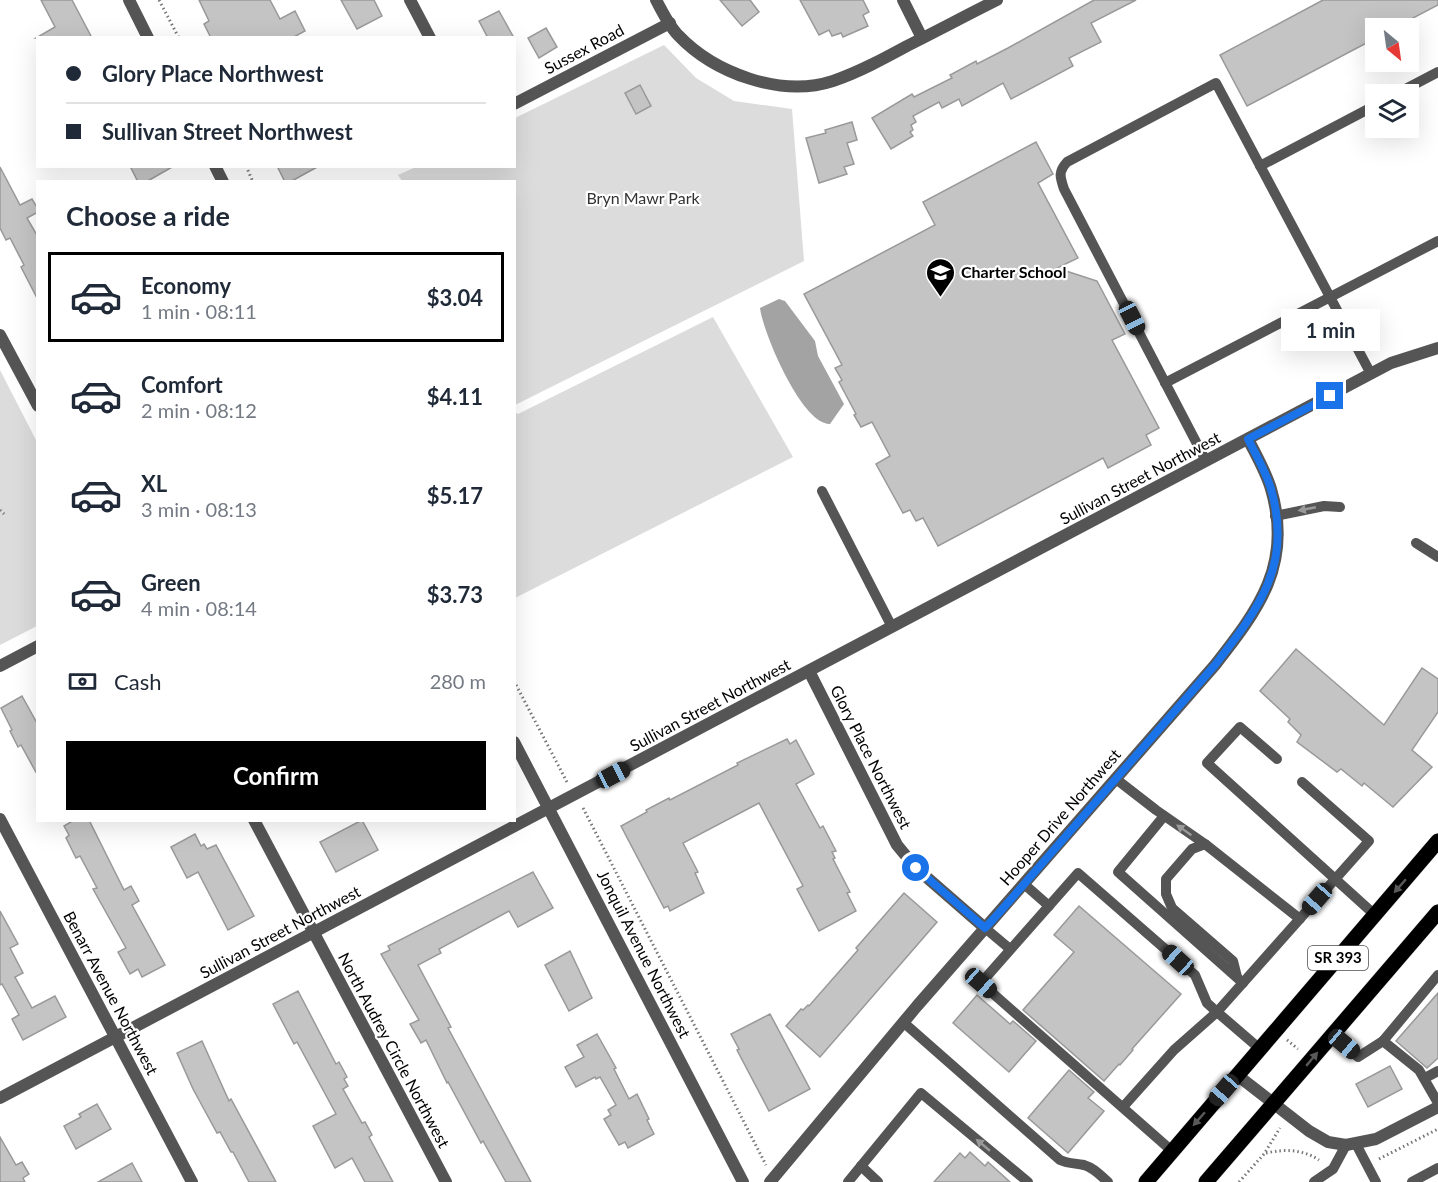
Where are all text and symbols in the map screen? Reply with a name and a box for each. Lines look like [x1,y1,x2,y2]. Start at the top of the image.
north arrow [1365,18,1419,72]
map controls [1365,18,1419,138]
street label: Sussex Road [541,20,627,77]
text: Glory Place Northwest [102,60,323,87]
button: layers [1365,84,1419,138]
text: Sullivan Street Northwest [102,118,353,145]
park label: Bryn Mawr Park [586,188,700,207]
text: Choose a ride [66,199,230,232]
school or university icon: Charter School [924,256,956,298]
place label: Charter School [961,262,1067,281]
icon: car [69,270,123,324]
text: Economy [141,272,231,299]
text: $3.04 [427,284,483,311]
car [1116,298,1148,338]
text: 1 min · 08:11 [141,299,257,323]
callout: 1 min [1280,309,1380,351]
text: 1 min [1306,318,1355,342]
icon: car [69,369,123,423]
text: Comfort [141,371,223,398]
route end [1316,382,1343,409]
text: $4.11 [427,383,483,410]
text: 2 min · 08:12 [141,398,257,422]
street label: Sullivan Street Northwest [1056,427,1224,528]
icon: car [69,468,123,522]
text: XL [141,470,167,497]
text: $5.17 [427,482,483,509]
text: 3 min · 08:13 [141,497,257,521]
one-way arrow [1298,505,1317,514]
icon: car [69,567,123,621]
text: Green [141,569,201,596]
text: $3.73 [427,581,483,608]
text: 4 min · 08:14 [141,596,257,620]
street label: Sullivan Street Northwest [626,654,794,755]
icon: cash [66,665,99,698]
text: Cash [114,668,161,695]
text: 280 m [430,669,486,693]
street label: Glory Place Northwest [827,682,916,832]
button: Confirm [66,741,486,810]
street label: Hooper Drive Northwest [995,744,1124,889]
car [593,759,633,791]
one-way arrow [1177,824,1193,836]
route start [902,854,929,881]
street label: Jonquil Avenue Northwest [594,867,695,1041]
one-way arrow [1394,878,1407,893]
car [1298,880,1336,918]
street label: Sullivan Street Northwest [196,881,364,982]
street label: Benarr Avenue Northwest [60,908,163,1078]
car [1159,941,1197,979]
road number: SR 393 [1308,946,1368,970]
street label: North Audrey Circle Northwest [335,949,454,1151]
car [962,964,1000,1002]
car [1324,1026,1364,1062]
one-way arrow [1305,1052,1318,1067]
car [1205,1071,1243,1109]
one-way arrow [1192,1112,1206,1127]
one-way arrow [975,1138,991,1151]

